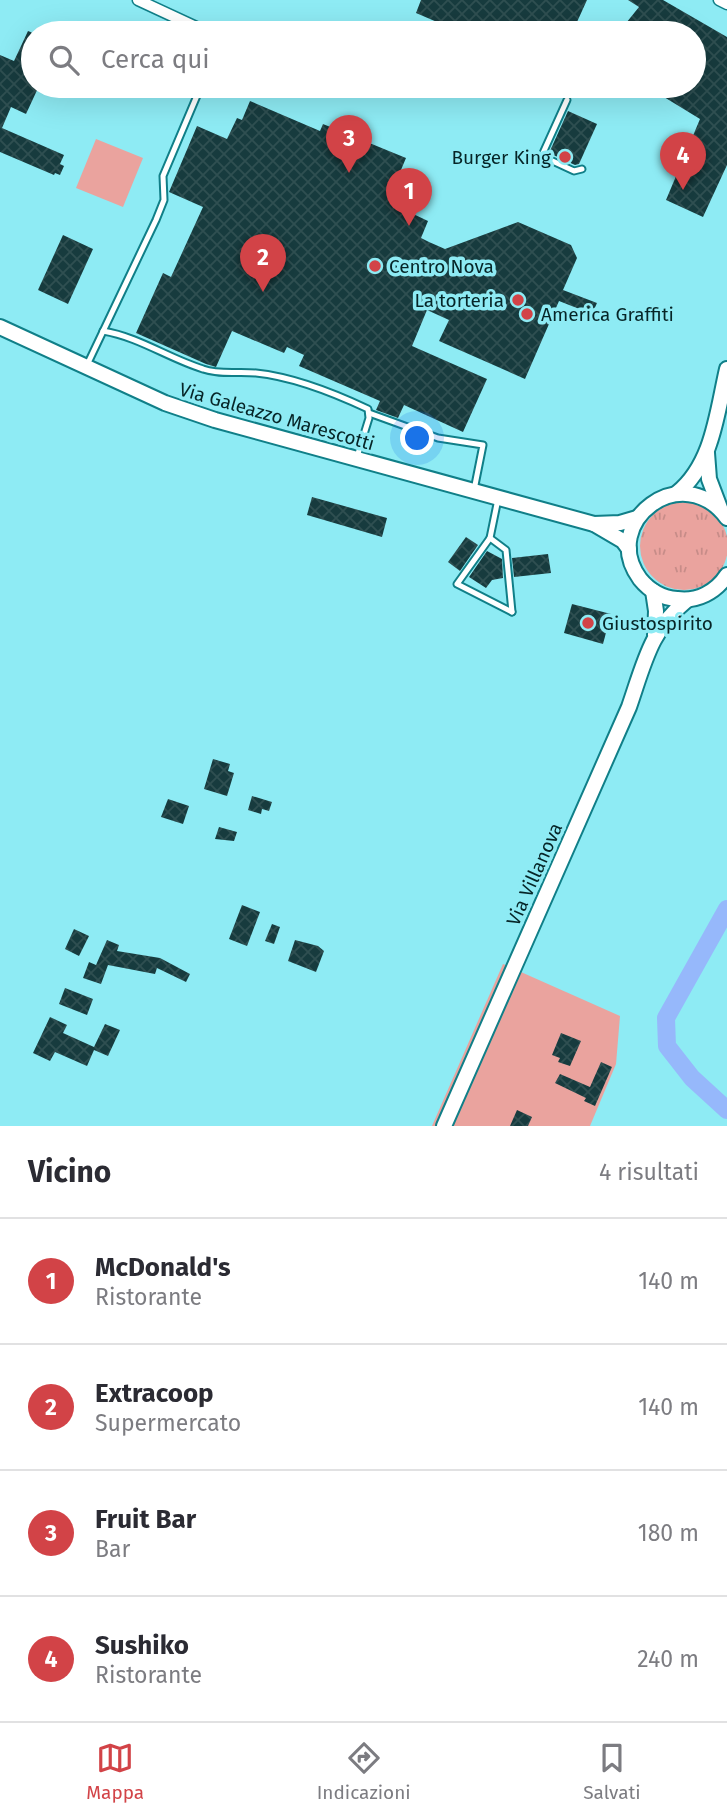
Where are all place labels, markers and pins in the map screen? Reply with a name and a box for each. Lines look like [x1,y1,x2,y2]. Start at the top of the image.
pin: 3 [326,115,372,173]
pin: 4 [660,132,706,190]
place label: Burger King [451,146,551,169]
marker: Burger King [557,149,573,165]
pin: 1 [386,168,432,226]
pin: 2 [240,234,286,292]
place label: Centro Nova [389,255,494,278]
marker: Centro Nova [367,258,383,274]
place label: La torteria [414,289,504,312]
marker: La torteria [510,292,526,308]
place label: America Graffiti [541,303,674,326]
marker: America Graffiti [519,306,535,322]
place label: Giustospirito [602,612,713,635]
marker: Giustospirito [580,615,596,631]

